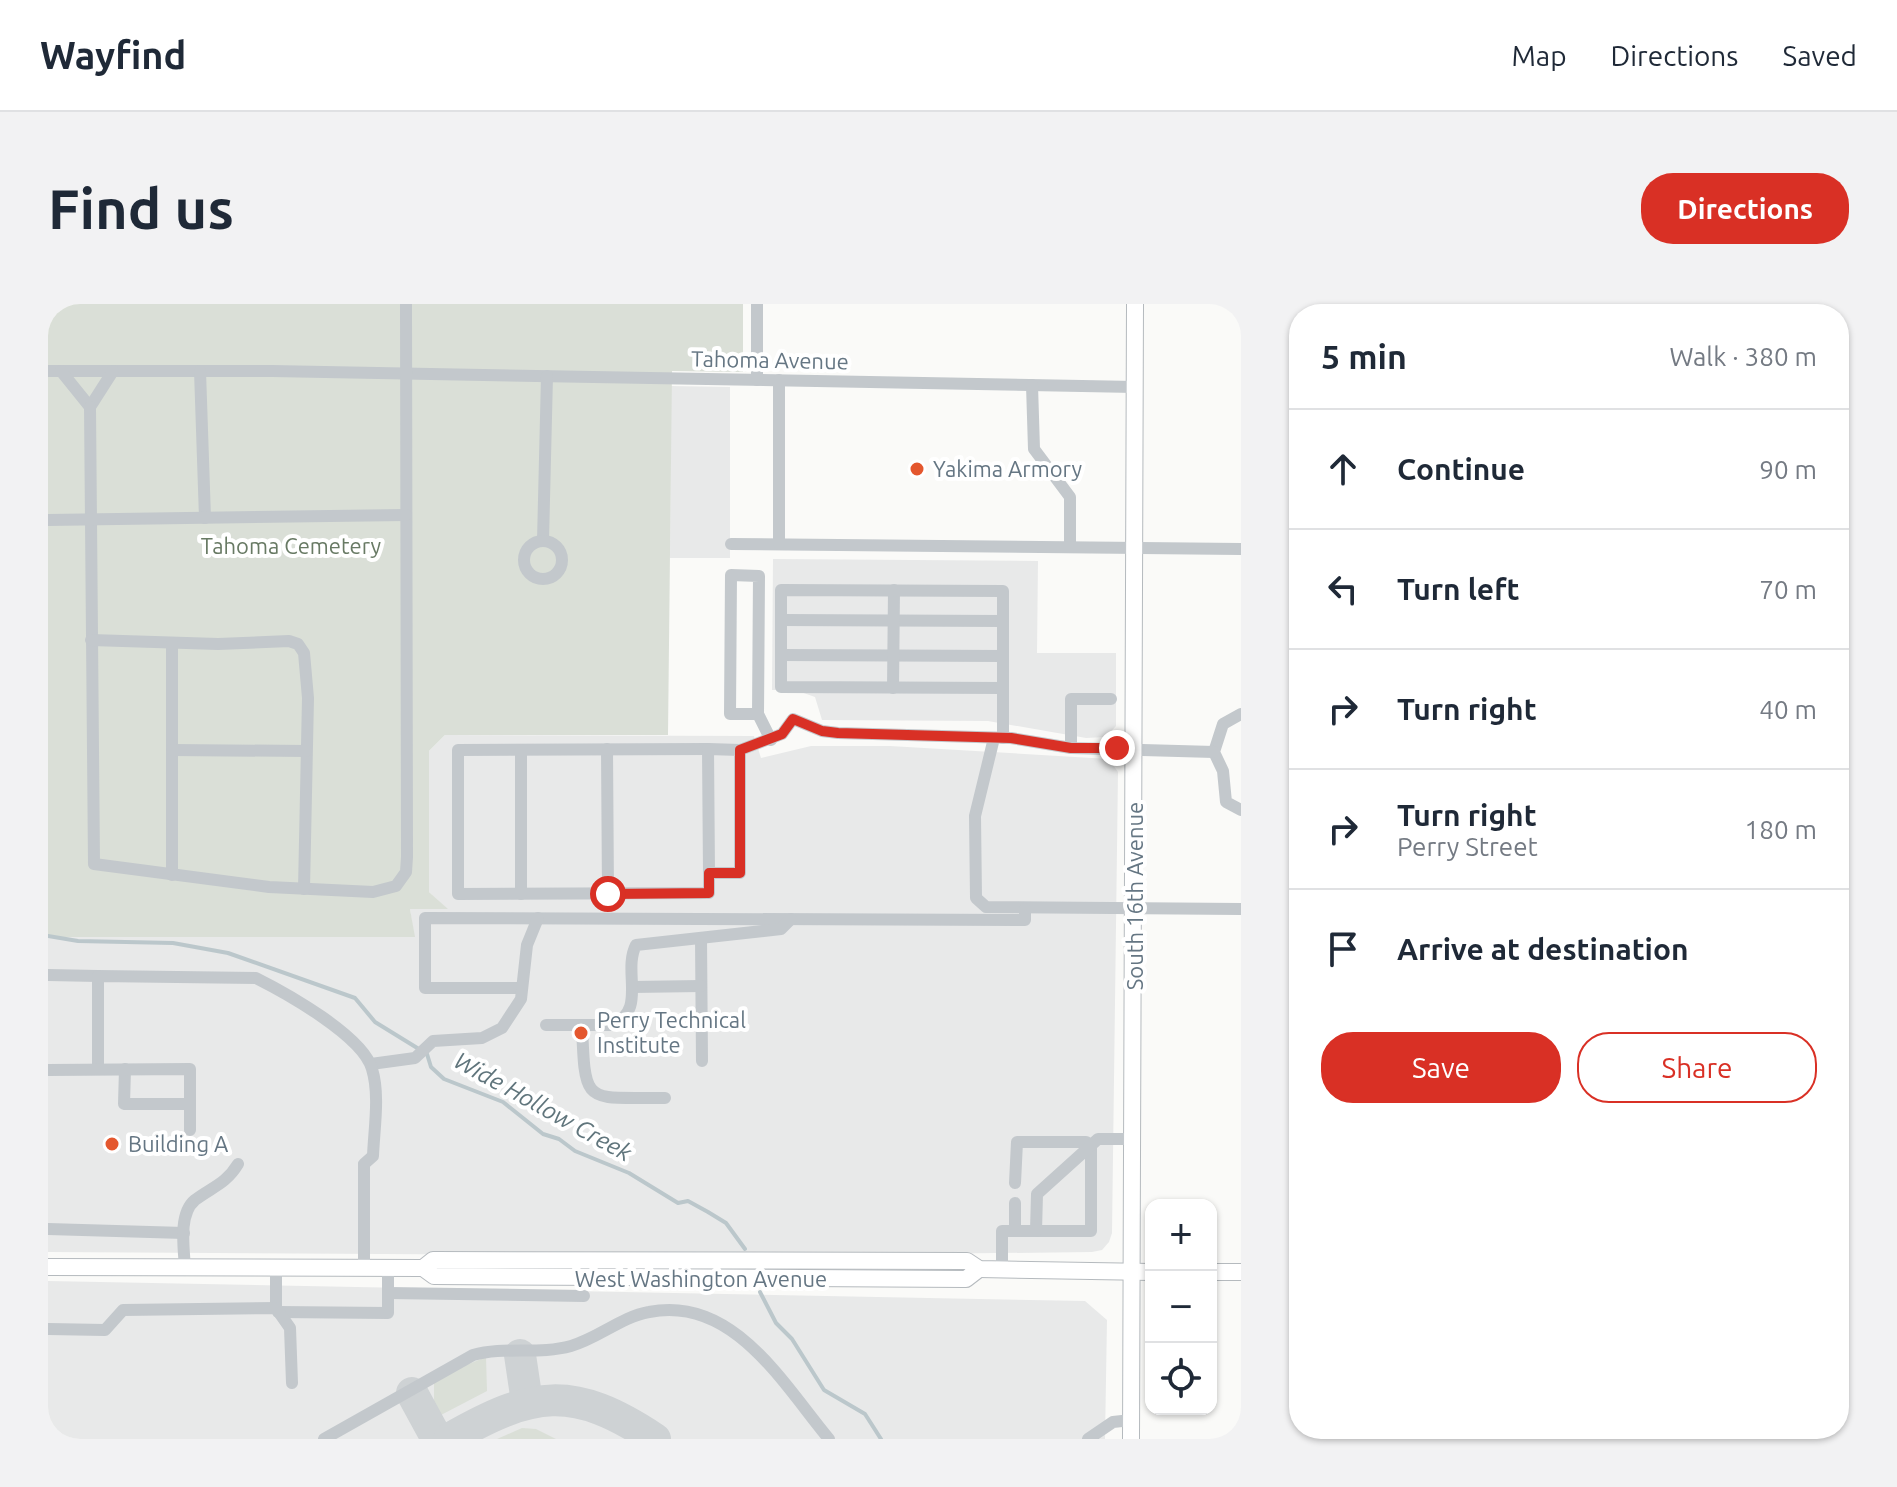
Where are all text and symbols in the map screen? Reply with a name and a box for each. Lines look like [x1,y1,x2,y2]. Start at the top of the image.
text: Wayfind [40,34,186,76]
text: Map [1511,40,1567,71]
text: Directions [1611,40,1738,71]
text: Saved [1782,40,1857,71]
button: Directions [1641,173,1849,244]
text: Find us [48,177,234,240]
text: 5 min [1321,337,1407,375]
text: Walk · 380 m [1669,342,1817,371]
street label: Tahoma Avenue [691,346,849,373]
icon: ahead [1321,447,1365,491]
text: Continue [1397,452,1525,486]
text: 90 m [1759,455,1817,484]
place label: Yakima Armory [933,456,1082,481]
marker: Yakima Armory [908,460,926,478]
park label: Tahoma Cemetery [201,533,382,558]
icon: left [1321,567,1365,611]
text: Turn left [1397,572,1519,606]
text: 70 m [1759,575,1817,604]
icon: right [1321,687,1365,731]
text: Turn right [1397,692,1537,726]
text: 40 m [1759,695,1817,724]
route end [1099,730,1135,766]
text: Turn right [1397,798,1537,832]
street label: South 16th Avenue [1122,802,1147,990]
icon: right [1321,807,1365,851]
text: 180 m [1745,815,1817,844]
text: Perry Street [1397,832,1538,861]
route start [590,876,626,912]
icon: arrive [1321,927,1365,971]
text: Arrive at destination [1397,932,1689,966]
place label: Perry Technical Institute [597,1007,746,1057]
marker: Perry Technical Institute [572,1024,590,1042]
button: Save [1321,1032,1561,1103]
button: Share [1577,1032,1817,1103]
water label: Wide Hollow Creek [450,1047,637,1167]
place label: Building A [128,1131,229,1156]
marker: Building A [103,1135,121,1153]
map controls [1145,1199,1217,1415]
button: + [1145,1199,1217,1271]
street label: West Washington Avenue [575,1266,827,1291]
button: − [1145,1271,1217,1343]
button: locate [1145,1343,1217,1415]

